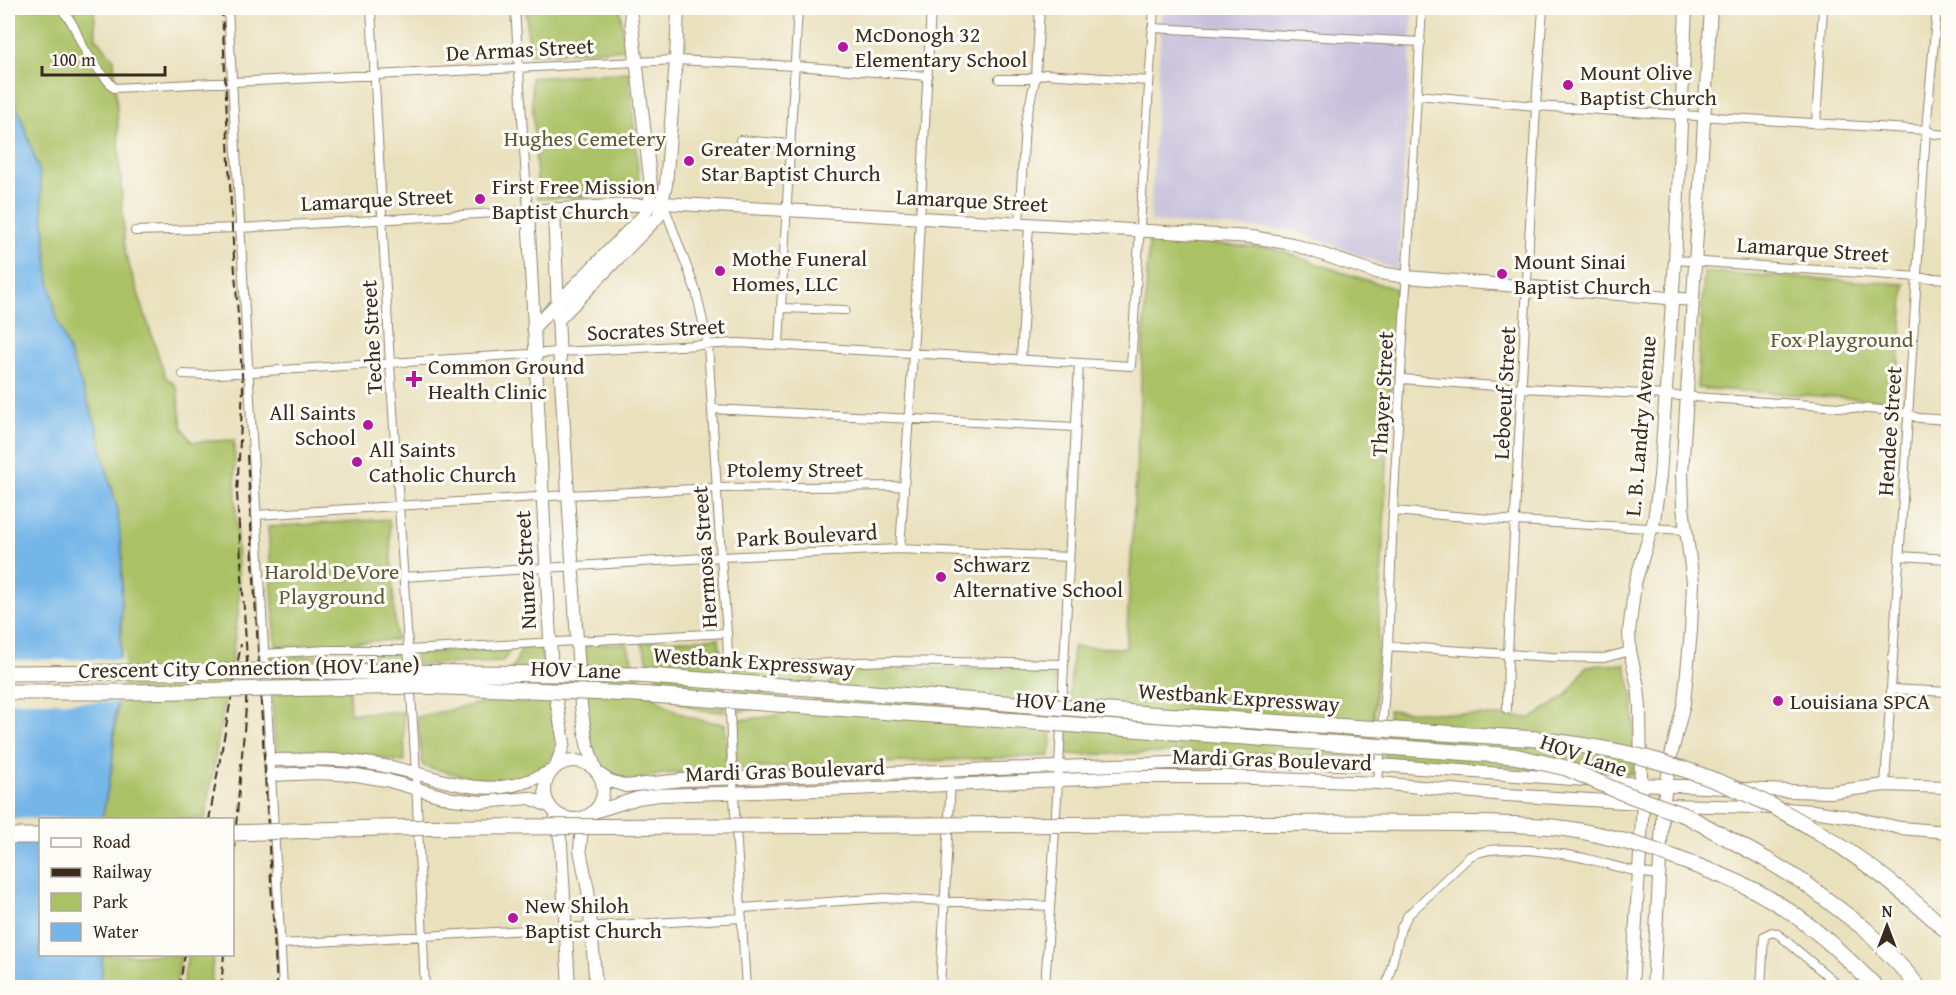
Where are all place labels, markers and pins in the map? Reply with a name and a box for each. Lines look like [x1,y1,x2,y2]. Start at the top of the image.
place label: McDonogh 32 Elementary School [855,18,1027,75]
marker: McDonogh 32 Elementary School [836,40,850,54]
place label: Mount Olive Baptist Church [1580,56,1717,113]
marker: Mount Olive Baptist Church [1561,78,1575,92]
place label: Greater Morning Star Baptist Church [701,132,881,189]
marker: Greater Morning Star Baptist Church [682,154,696,168]
place label: First Free Mission Baptist Church [492,170,656,227]
marker: First Free Mission Baptist Church [473,192,487,206]
place label: Mothe Funeral Homes, LLC [732,242,867,299]
place label: Mount Sinai Baptist Church [1514,245,1651,302]
marker: Mothe Funeral Homes, LLC [713,264,727,278]
marker: Mount Sinai Baptist Church [1495,267,1509,281]
place label: Common Ground Health Clinic [428,350,585,407]
marker: Common Ground Health Clinic [405,370,423,388]
place label: All Saints School [269,396,356,453]
marker: All Saints School [361,418,375,432]
place label: All Saints Catholic Church [369,433,517,490]
marker: All Saints Catholic Church [350,455,364,469]
place label: Schwarz Alternative School [953,548,1123,605]
marker: Schwarz Alternative School [934,570,948,584]
place label: Louisiana SPCA [1790,685,1931,717]
marker: Louisiana SPCA [1771,694,1785,708]
place label: New Shiloh Baptist Church [525,889,662,946]
marker: New Shiloh Baptist Church [506,911,520,925]

